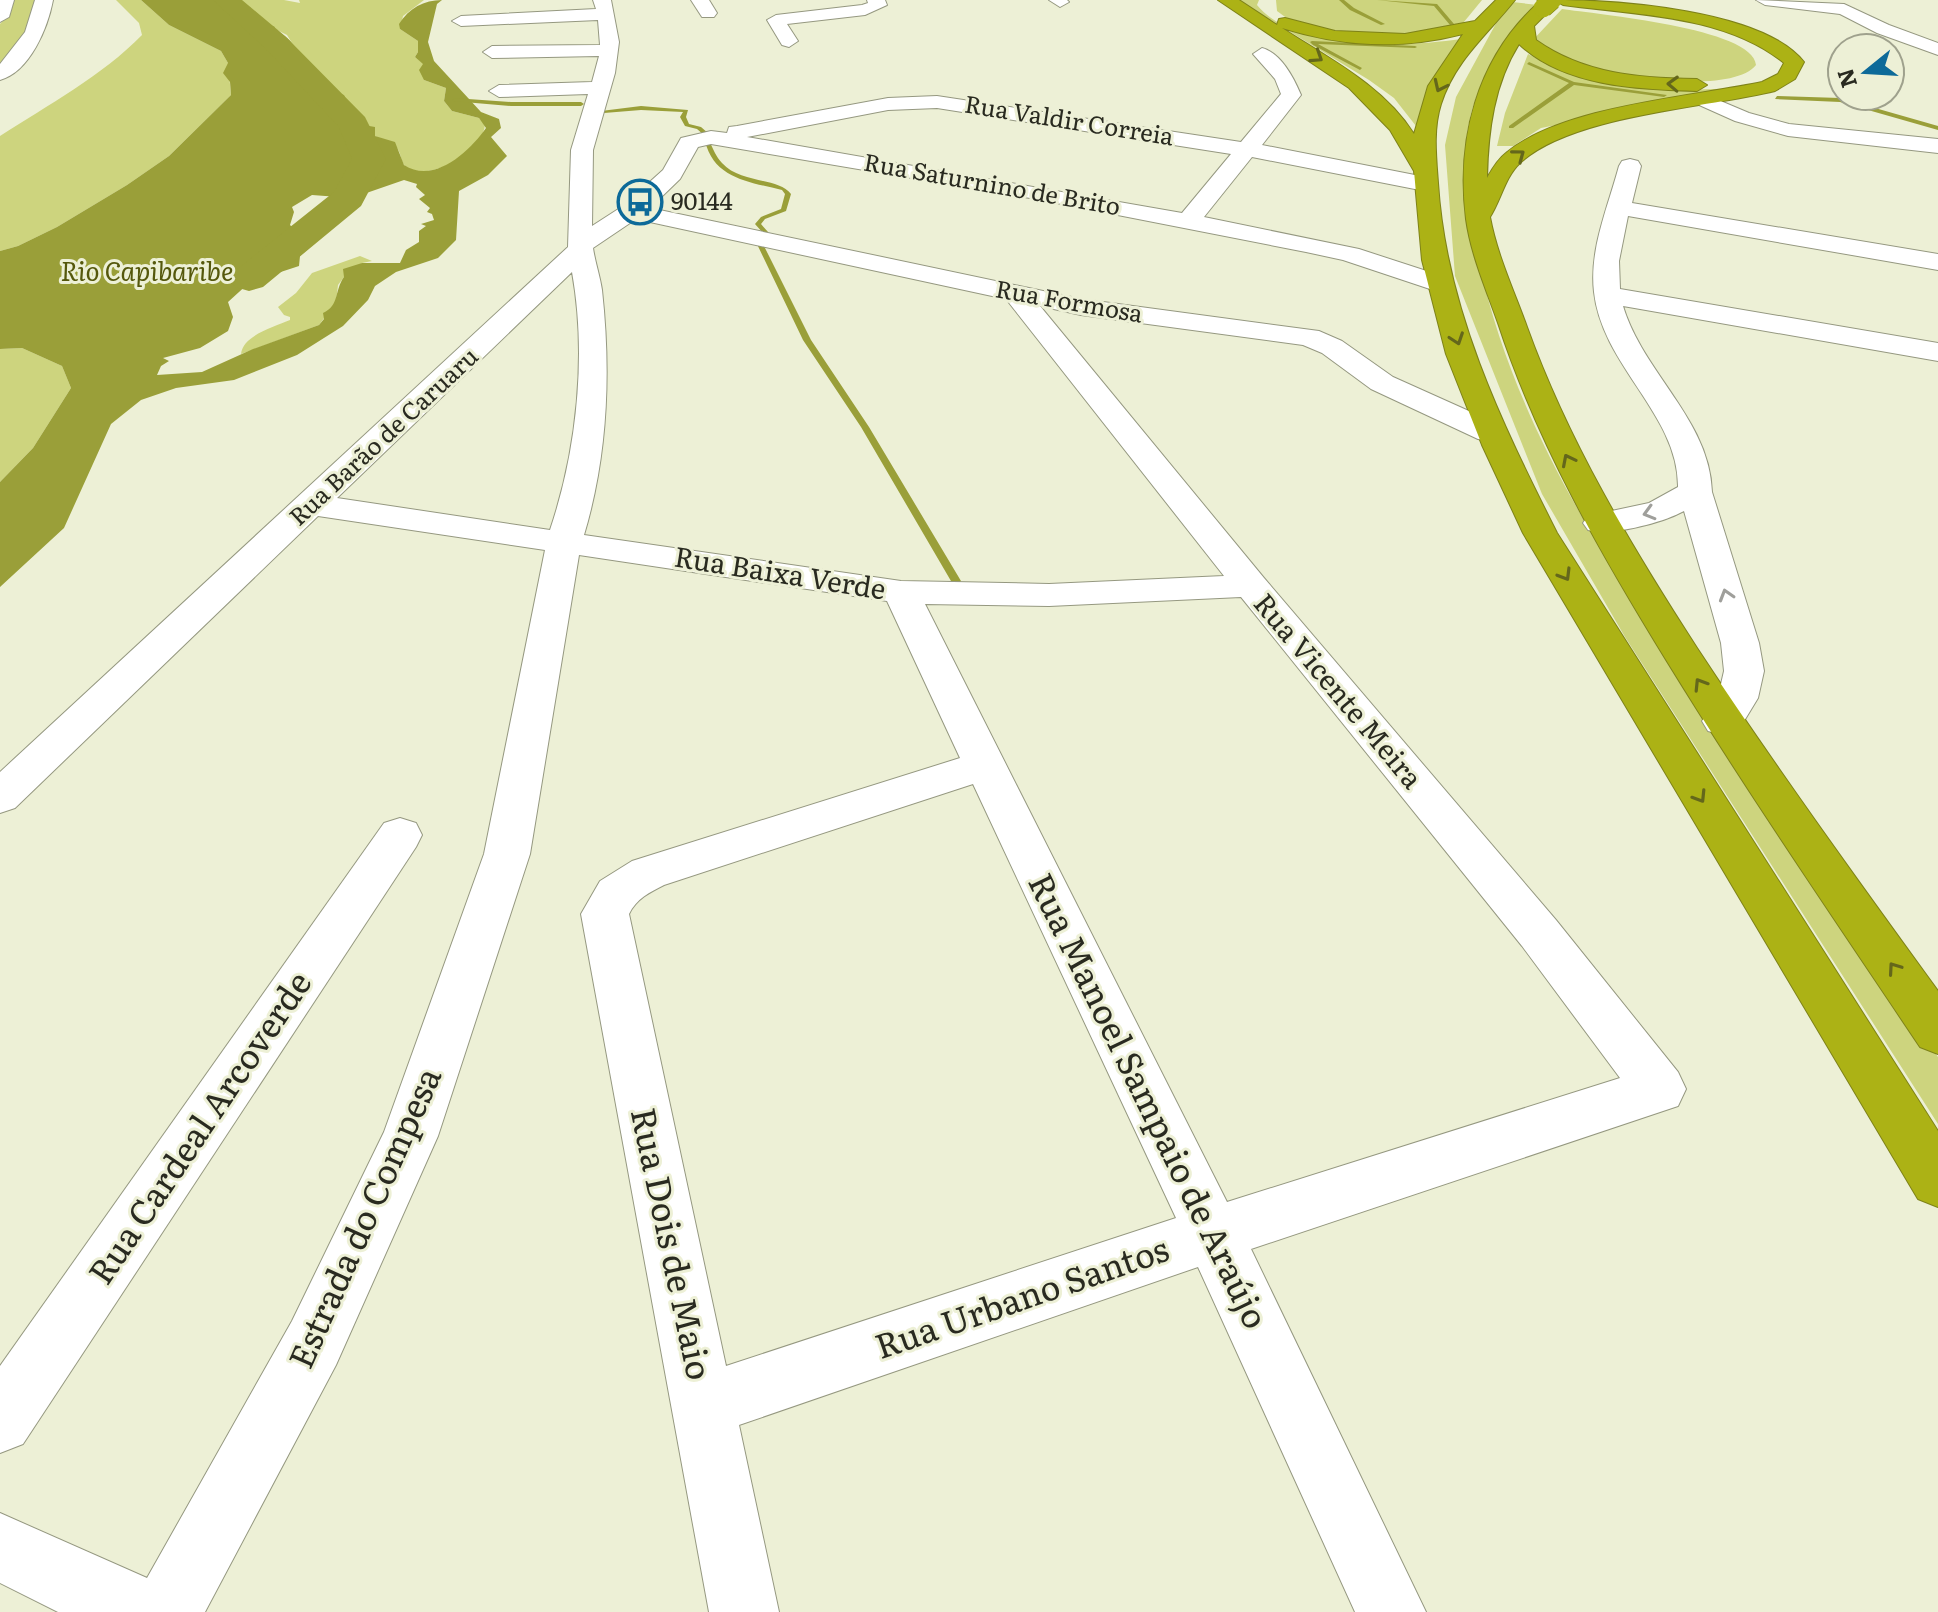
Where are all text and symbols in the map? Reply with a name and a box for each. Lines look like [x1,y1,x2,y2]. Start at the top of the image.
north arrow [1826,32,1906,112]
one-way arrow [1308,47,1323,62]
text: N [1827,65,1864,93]
one-way arrow [1666,76,1679,93]
one-way arrow [1434,78,1450,93]
street label: Rua Valdir Correia [962,85,1177,152]
street label: Rua Saturnino de Brito [861,143,1123,222]
one-way arrow [1510,150,1525,164]
bus stop icon: 90144 [616,178,664,226]
place label: 90144 [671,182,733,217]
water label: Rio Capibaribe [61,250,233,289]
street label: Rua Formosa [993,269,1146,330]
one-way arrow [1448,331,1464,345]
street label: Rua Barão de Caruaru [280,338,485,532]
one-way arrow [1562,454,1577,469]
one-way arrow [1643,504,1657,520]
street label: Rua Baixa Verde [672,534,889,608]
one-way arrow [1555,566,1571,581]
street label: Rua Vicente Meira [1245,583,1434,797]
one-way arrow [1719,588,1735,602]
one-way arrow [1694,678,1709,693]
one-way arrow [1691,788,1706,803]
street label: Rua Manoel Sampaio de Araújo [1018,863,1283,1336]
street label: Rua Cardeal Arcoverde [74,960,321,1293]
one-way arrow [1889,962,1904,977]
street label: Estrada do Compesa [273,1058,451,1375]
street label: Rua Dois de Maio [621,1103,727,1384]
street label: Rua Urbano Santos [867,1221,1175,1369]

